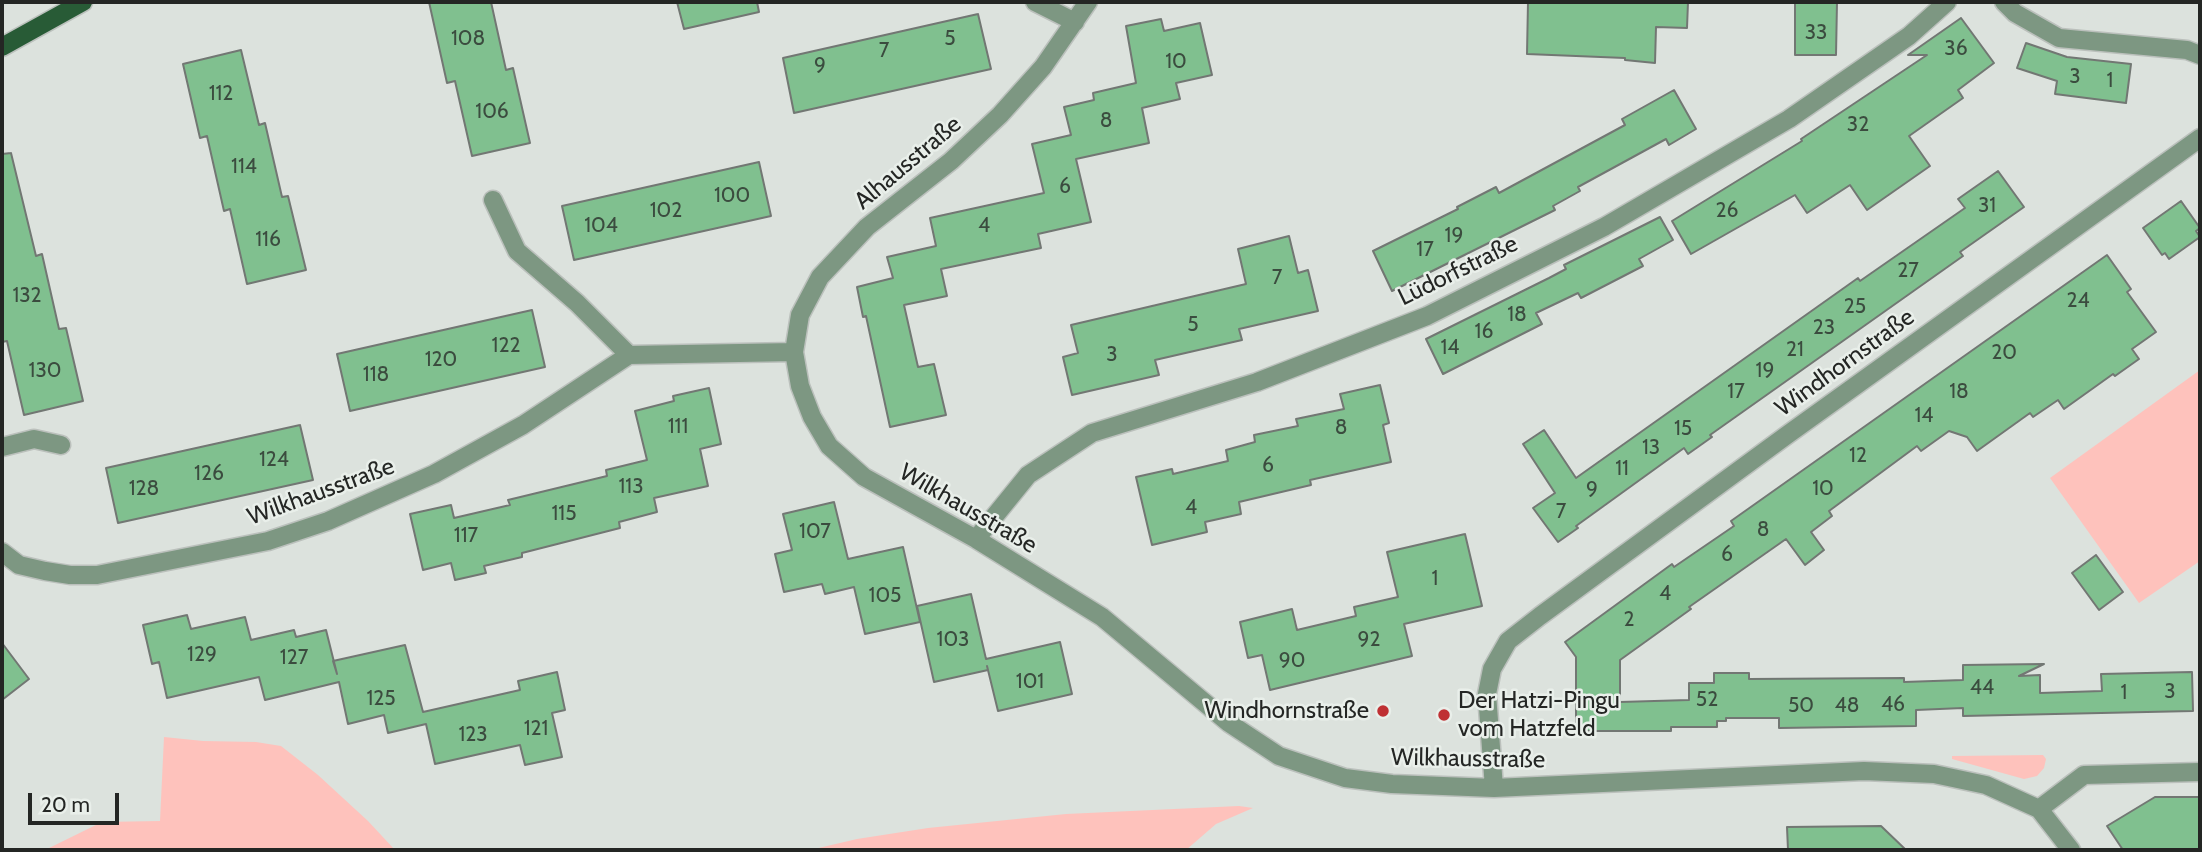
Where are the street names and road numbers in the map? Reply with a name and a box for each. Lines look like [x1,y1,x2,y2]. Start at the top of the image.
street label: Alhausstraße [849,110,967,216]
street label: Lüdorfstraße [1394,230,1522,312]
street label: Windhornstraße [1770,303,1920,423]
street label: Wilkhausstraße [244,452,398,532]
street label: Wilkhausstraße [894,458,1042,560]
street label: Wilkhausstraße [1391,743,1545,775]

